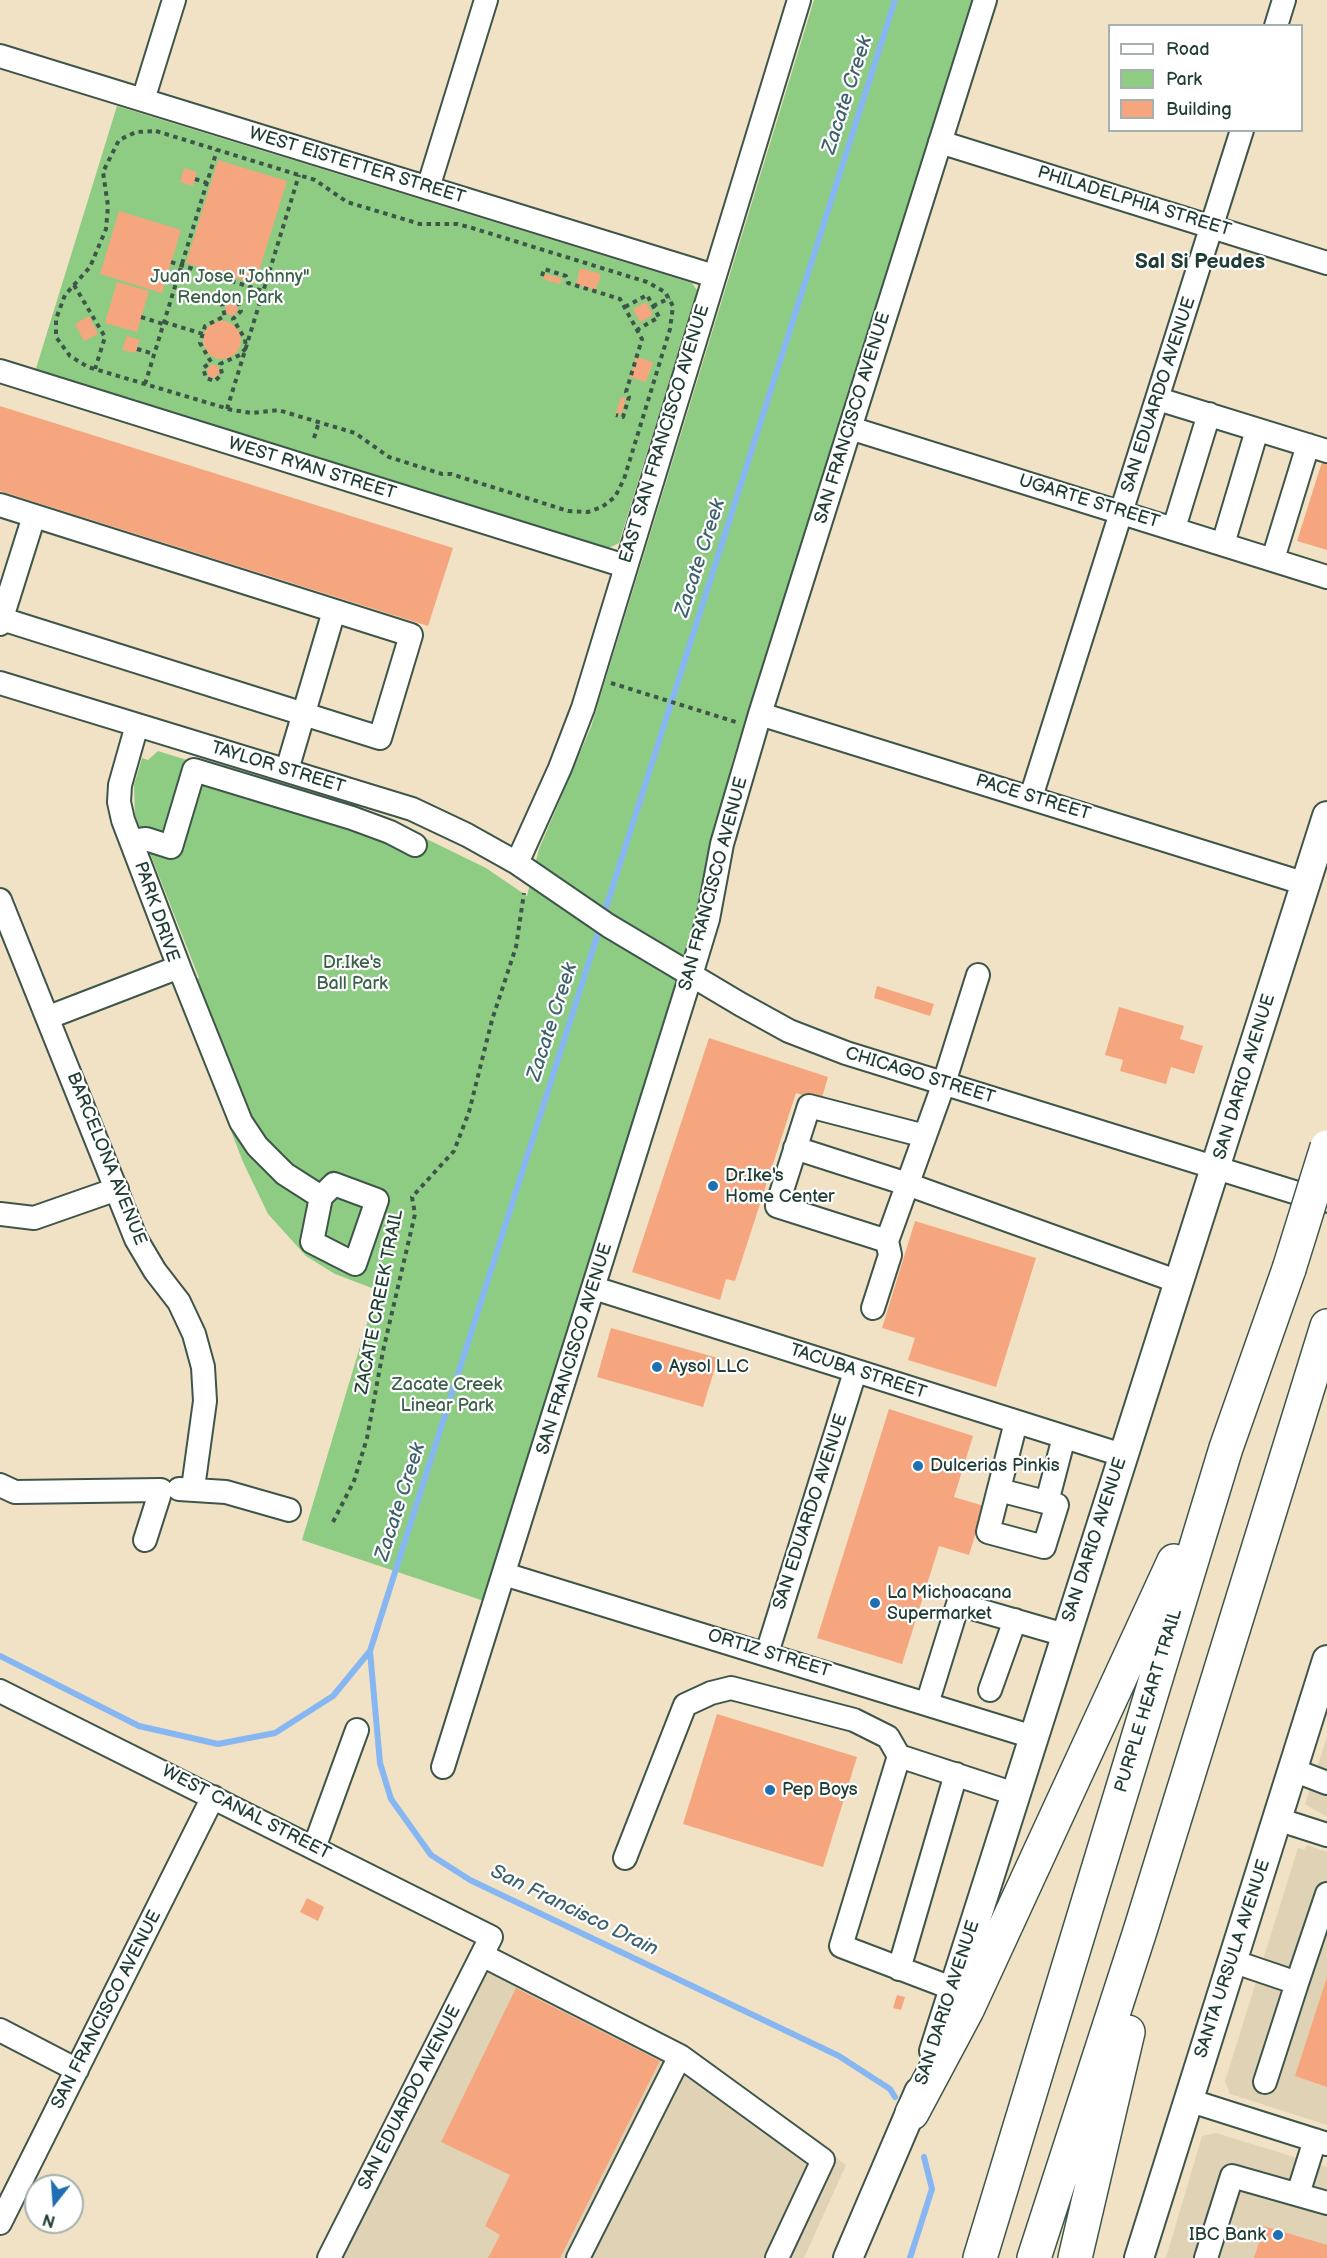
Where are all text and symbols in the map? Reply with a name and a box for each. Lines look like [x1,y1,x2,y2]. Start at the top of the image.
legend [1108,24,1303,132]
water label: Zacate Creek [818,33,878,157]
text: Road [1166,39,1210,60]
text: Park [1166,69,1202,90]
text: Building [1166,99,1232,120]
street label: WEST EISTETTER STREET [246,123,468,209]
street label: PHILADELPHIA STREET [1035,162,1233,242]
district label: Sal Si Peudes [1135,250,1265,276]
park label: Juan Jose "Johnny" Rendon Park [150,266,310,308]
street label: SAN EDUARDO AVENUE [1117,295,1201,495]
street label: EAST SAN FRANCISCO AVENUE [615,302,715,566]
street label: SAN FRANCISCO AVENUE [811,310,895,526]
street label: WEST RYAN STREET [225,433,399,505]
street label: UGARTE STREET [1016,470,1162,534]
water label: Zacate Creek [671,496,731,620]
street label: TAYLOR STREET [209,737,347,799]
street label: PACE STREET [973,770,1093,826]
street label: SAN FRANCISCO AVENUE [675,775,753,993]
street label: PARK DRIVE [129,859,183,965]
park label: Dr.Ike's Ball Park [316,952,388,994]
water label: Zacate Creek [523,960,583,1084]
street label: SAN DARIO AVENUE [1210,992,1280,1162]
street label: CHICAGO STREET [842,1043,998,1109]
street label: BARCELONA AVENUE [61,1069,151,1249]
place label: Dr.Ike's Home Center [725,1165,835,1208]
marker: Dr.Ike's Home Center [706,1179,720,1193]
street label: ZACATE CREEK TRAIL [352,1208,408,1396]
street label: SAN FRANCISCO AVENUE [533,1241,617,1457]
street label: TACUBA STREET [787,1340,929,1404]
place label: Aysol LLC [669,1356,749,1378]
marker: Aysol LLC [650,1360,664,1374]
park label: Zacate Creek Linear Park [392,1374,502,1416]
street label: SAN EDUARDO AVENUE [769,1412,853,1612]
water label: Zacate Creek [371,1440,431,1564]
place label: Dulcerias Pinkis [930,1455,1060,1477]
street label: SAN DARIO AVENUE [1058,1455,1132,1625]
marker: Dulcerias Pinkis [911,1459,925,1473]
place label: La Michoacana Supermarket [887,1582,1012,1624]
marker: La Michoacana Supermarket [868,1596,882,1610]
street label: PURPLE HEART TRAIL [1111,1607,1187,1795]
street label: ORTIZ STREET [705,1625,833,1683]
street label: WEST CANAL STREET [158,1761,334,1865]
place label: Pep Boys [782,1779,858,1801]
marker: Pep Boys [763,1783,777,1797]
street label: SANTA URSULA AVENUE [1191,1857,1275,2061]
water label: San Francisco Drain [486,1860,662,1962]
street label: SAN FRANCISCO AVENUE [47,1907,167,2113]
street label: SAN DARIO AVENUE [911,1918,985,2088]
street label: SAN EDUARDO AVENUE [354,2002,466,2194]
north arrow [24,2174,84,2234]
text: N [41,2209,58,2231]
place label: IBC Bank [1189,2224,1266,2246]
marker: IBC Bank [1271,2228,1285,2242]

